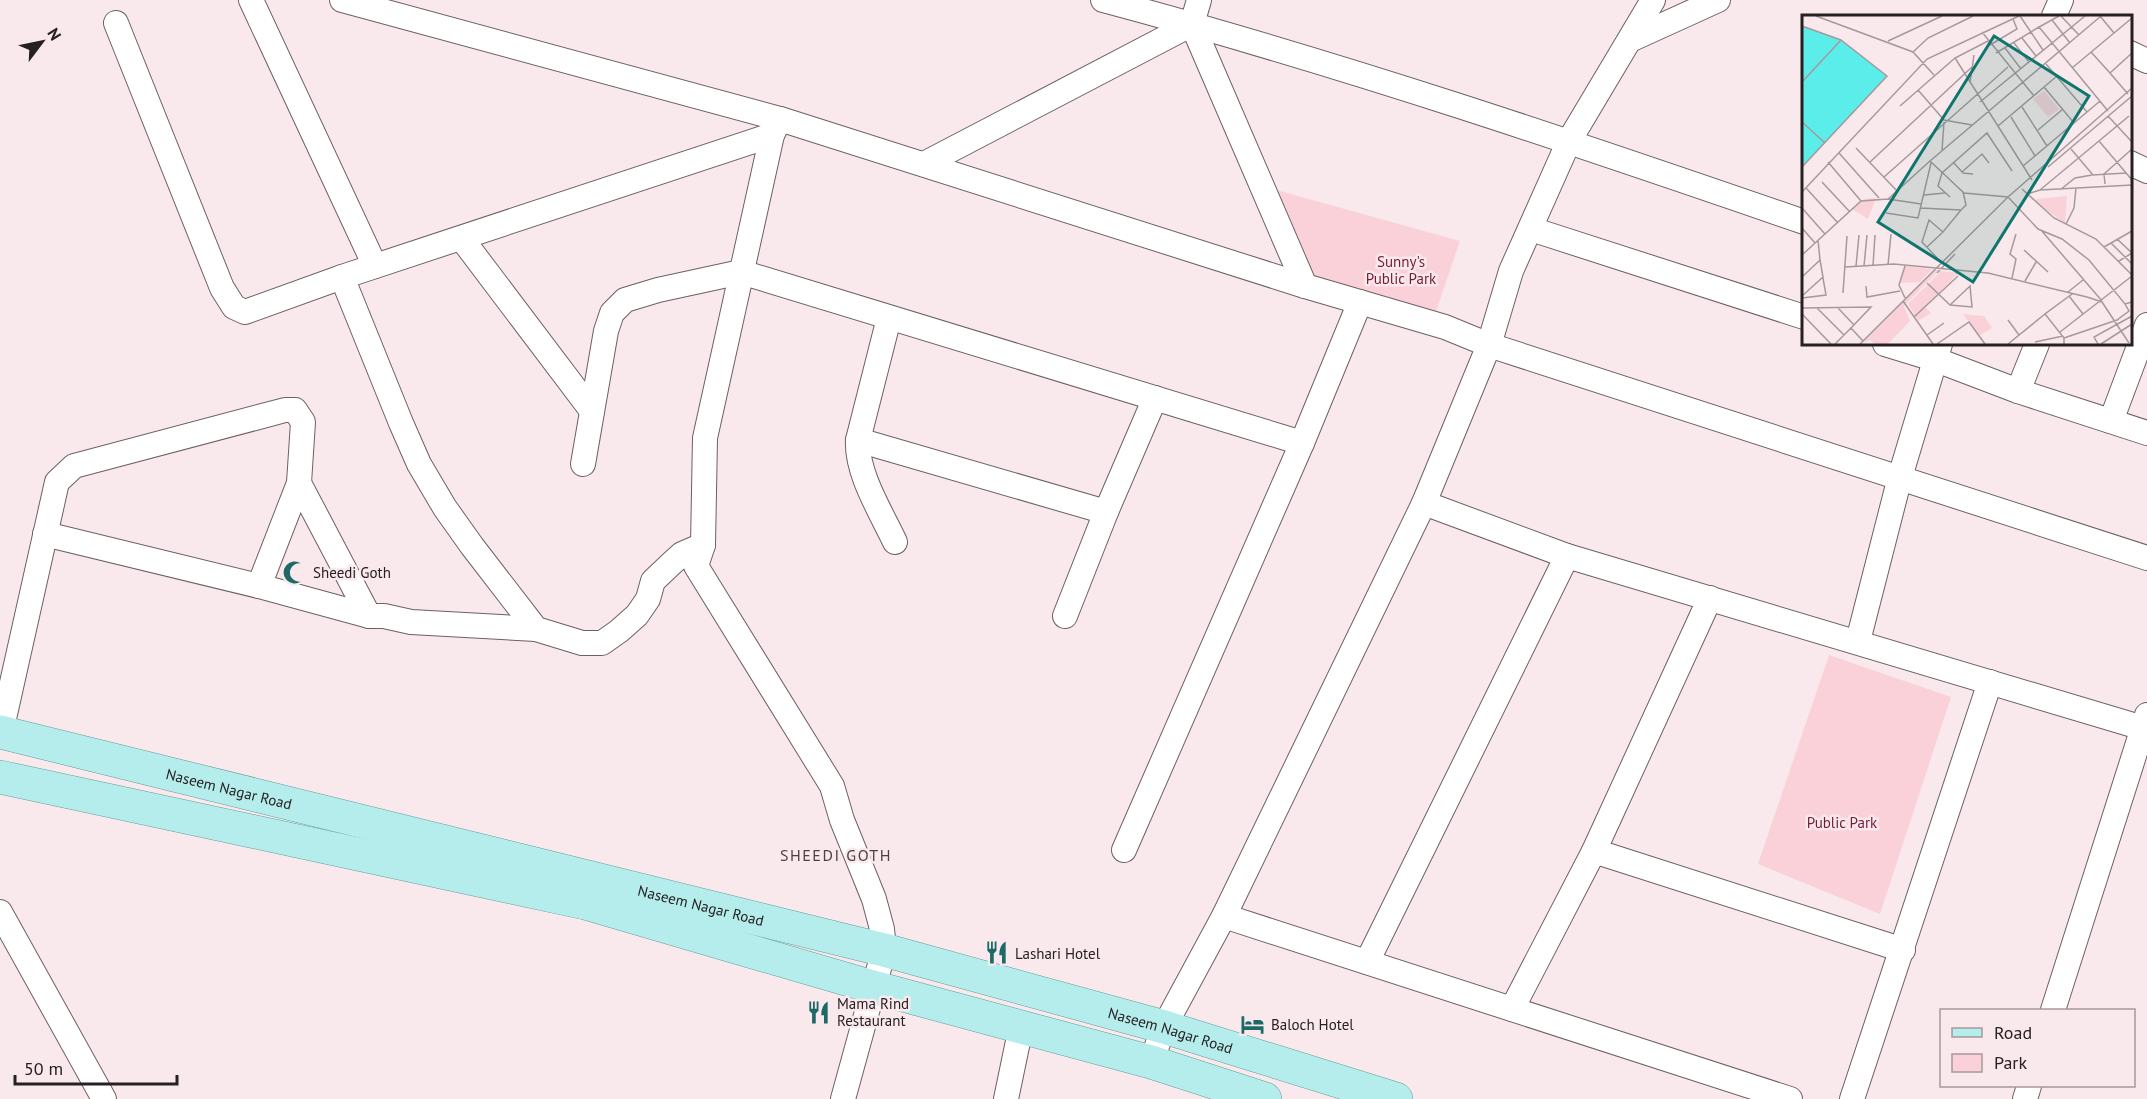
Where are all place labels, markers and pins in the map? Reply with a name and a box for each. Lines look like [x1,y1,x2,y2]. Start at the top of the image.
mosque icon: Sheedi Goth [282,559,308,585]
place label: Sheedi Goth [313,563,391,582]
restaurant icon: Lashari Hotel [984,940,1010,966]
place label: Lashari Hotel [1015,944,1101,963]
place label: Mama Rind Restaurant [837,994,909,1030]
restaurant icon: Mama Rind Restaurant [806,999,832,1025]
hotel icon: Baloch Hotel [1240,1011,1266,1037]
place label: Baloch Hotel [1271,1015,1354,1034]

